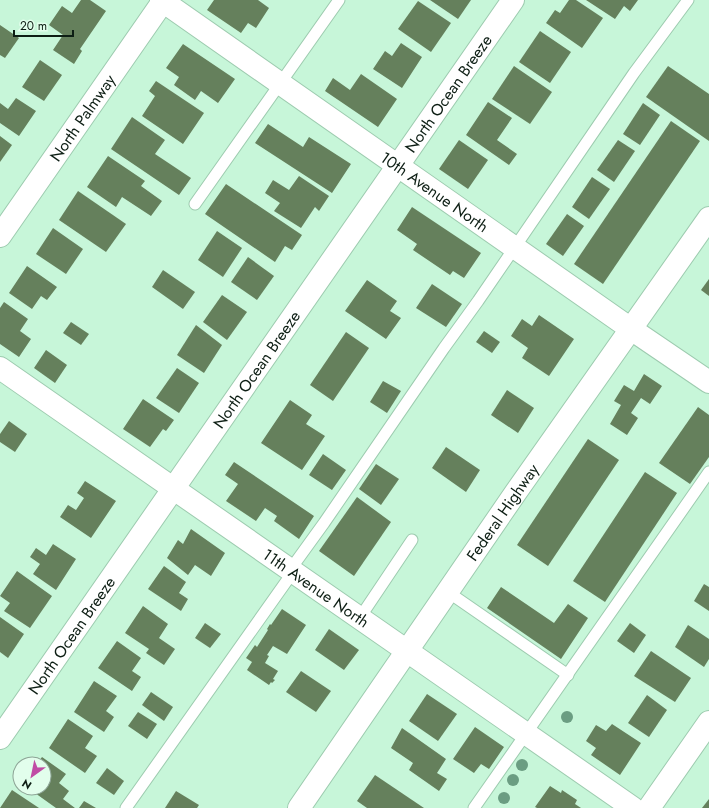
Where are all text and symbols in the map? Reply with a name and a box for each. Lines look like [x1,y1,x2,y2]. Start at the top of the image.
scale bar [14,12,73,38]
text: 20 m [20,17,47,35]
street label: North Ocean Breeze [399,30,498,157]
street label: North Palmway [44,69,121,166]
street label: 10th Avenue North [376,146,493,238]
street label: North Ocean Breeze [208,306,306,433]
street label: Federal Highway [461,458,545,566]
street label: 11th Avenue North [258,543,374,633]
street label: North Ocean Breeze [23,572,121,699]
north arrow [12,756,52,796]
text: N [19,775,35,793]

